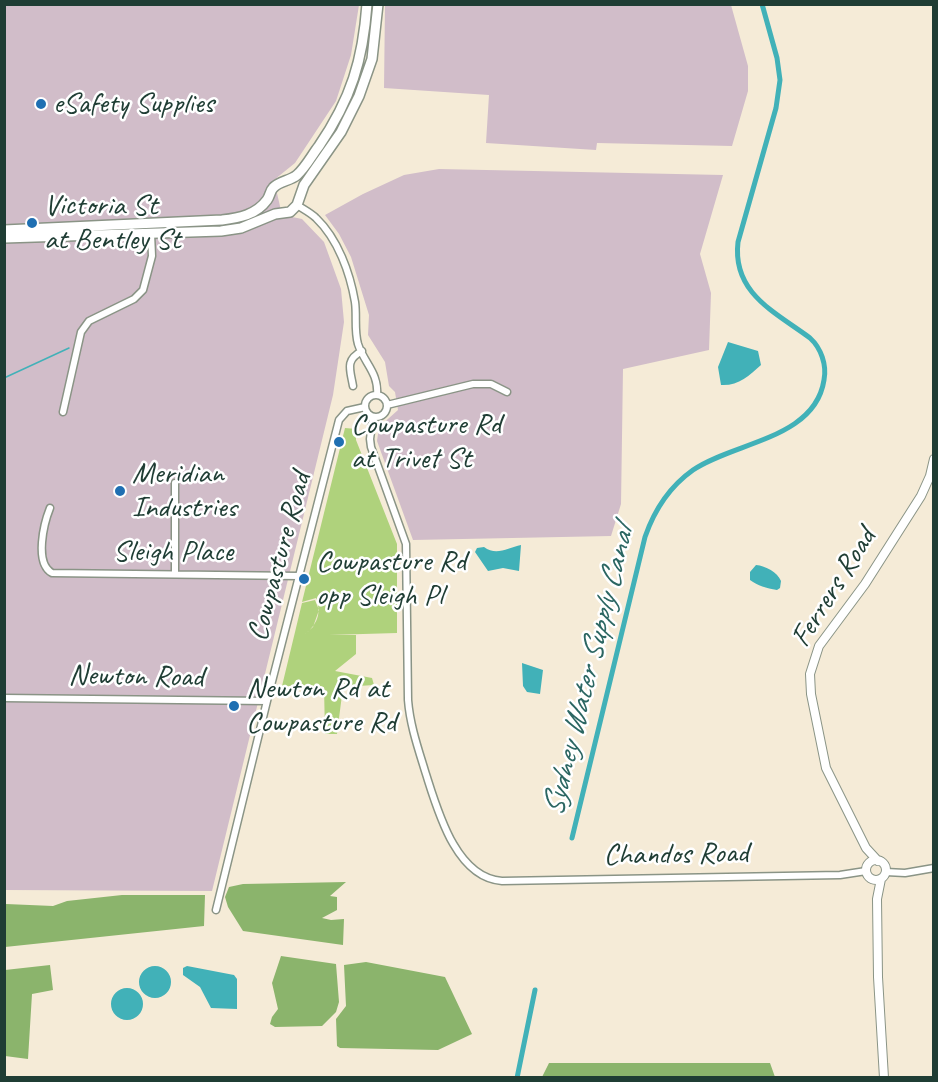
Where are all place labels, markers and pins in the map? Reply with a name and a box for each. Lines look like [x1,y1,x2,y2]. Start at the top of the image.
place label: eSafety Supplies [53,86,214,122]
marker: eSafety Supplies [34,97,48,111]
place label: Victoria St at Bentley St [44,188,180,258]
marker: Victoria St at Bentley St [25,216,39,230]
place label: Cowpasture Rd at Trivet St [351,407,501,478]
marker: Cowpasture Rd at Trivet St [332,435,346,449]
place label: Meridian Industries [132,456,237,526]
marker: Meridian Industries [113,484,127,498]
place label: Cowpasture Rd opp Sleigh Pl [316,544,466,614]
marker: Cowpasture Rd opp Sleigh Pl [297,572,311,586]
place label: Newton Rd at Cowpasture Rd [246,671,396,742]
marker: Newton Rd at Cowpasture Rd [227,699,241,713]

